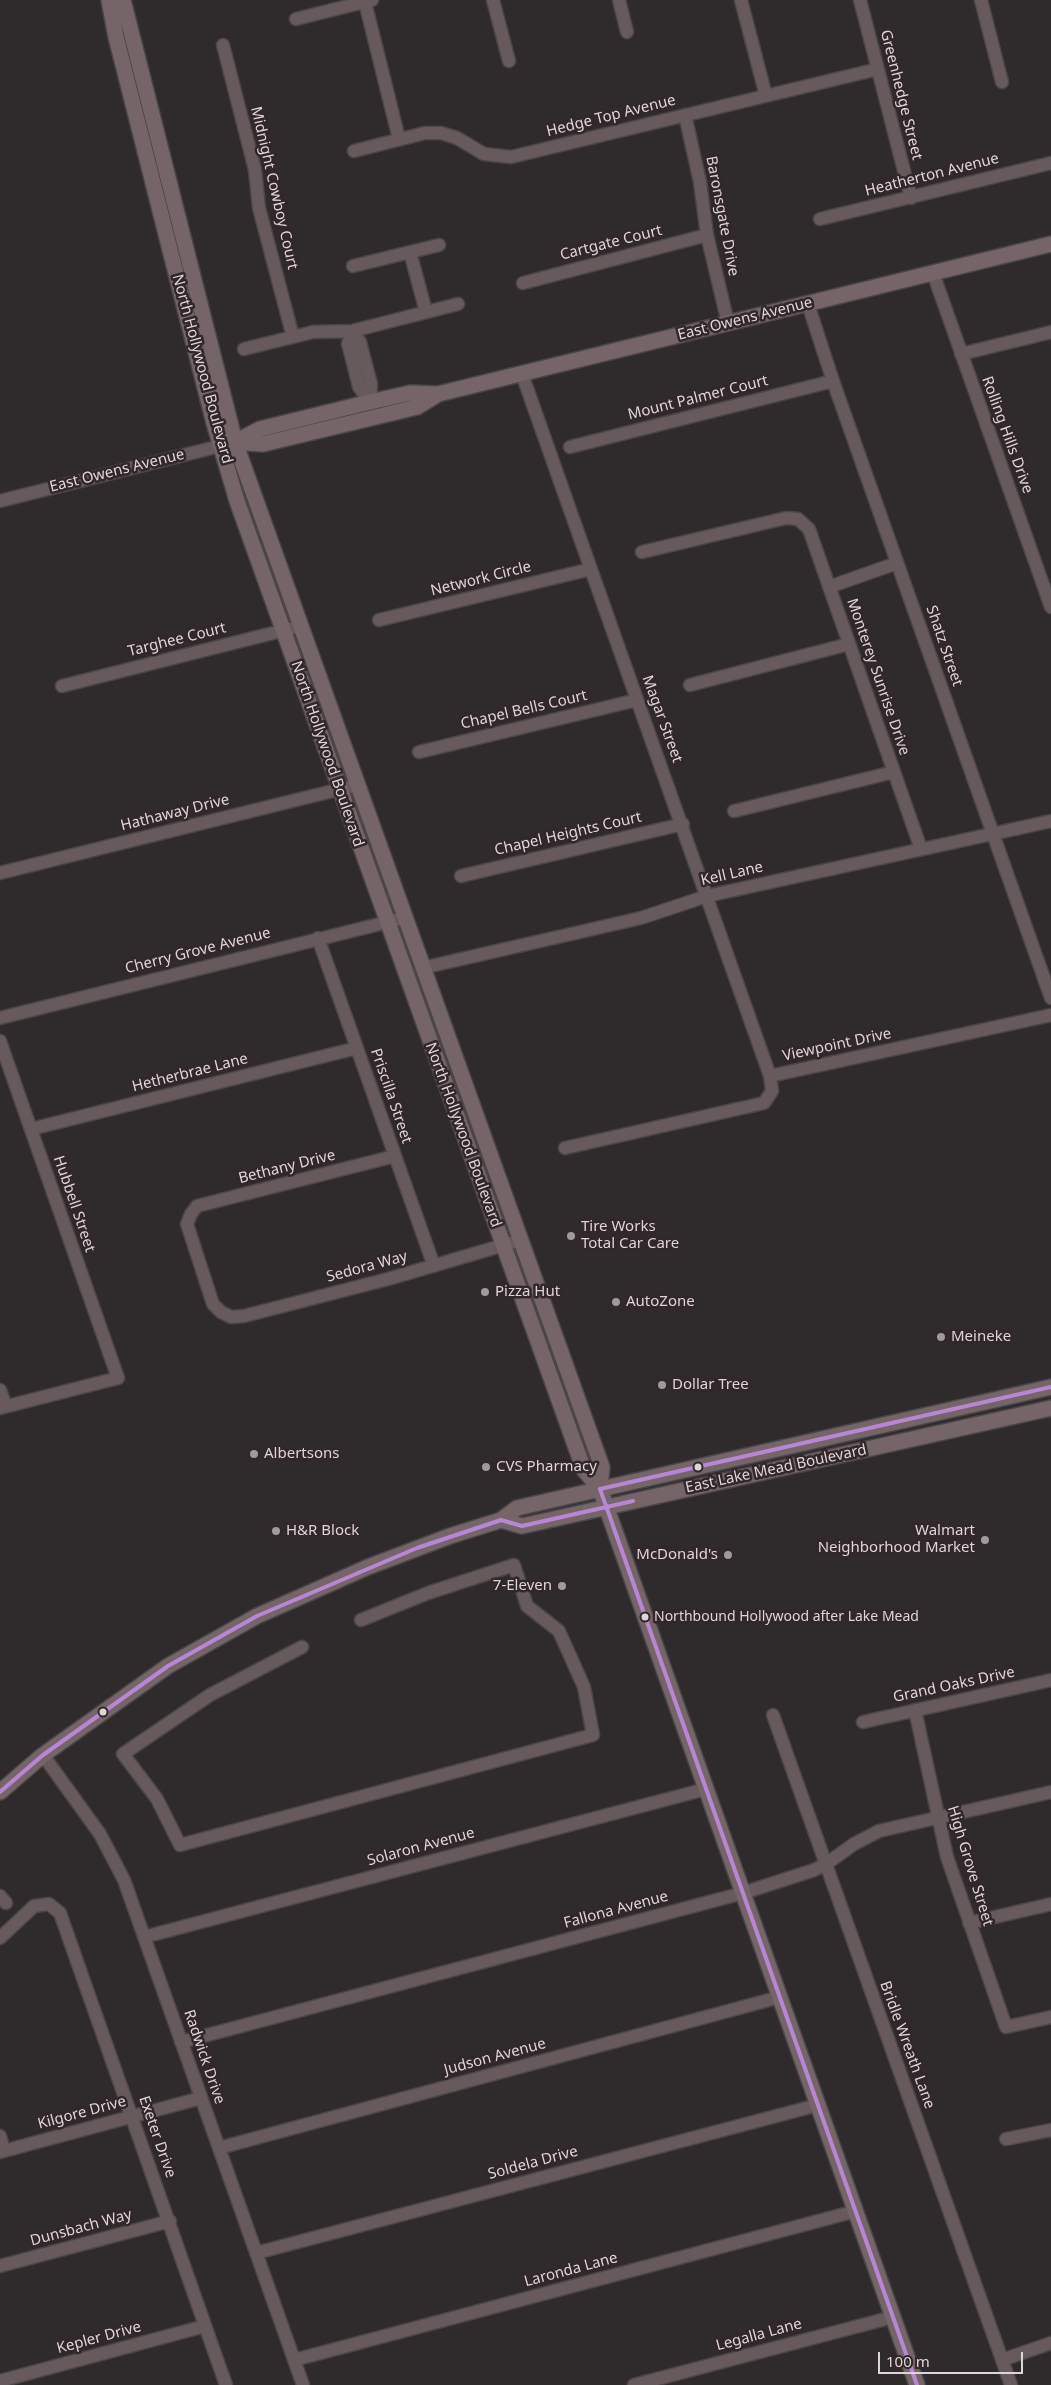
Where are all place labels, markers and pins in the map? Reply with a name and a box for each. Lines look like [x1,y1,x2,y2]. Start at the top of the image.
place label: Tire Works Total Car Care [581,1218,679,1253]
marker: Tire Works Total Car Care [565,1230,577,1242]
place label: Pizza Hut [495,1283,560,1301]
marker: Pizza Hut [479,1286,491,1298]
place label: AutoZone [626,1293,695,1311]
marker: AutoZone [610,1296,622,1308]
place label: Meineke [951,1328,1011,1346]
marker: Meineke [935,1331,947,1343]
place label: Dollar Tree [672,1376,749,1394]
marker: Dollar Tree [656,1379,668,1391]
place label: Albertsons [264,1445,339,1463]
marker: Albertsons [248,1448,260,1460]
place label: CVS Pharmacy [496,1458,597,1476]
marker: CVS Pharmacy [480,1461,492,1473]
unlabelled marker [693,1462,703,1472]
place label: H&R Block [286,1522,359,1540]
place label: Walmart Neighborhood Market [818,1522,975,1557]
marker: H&R Block [270,1525,282,1537]
marker: Walmart Neighborhood Market [979,1534,991,1546]
place label: McDonald's [636,1546,718,1564]
marker: McDonald's [722,1549,734,1561]
place label: 7-Eleven [493,1577,552,1595]
marker: 7-Eleven [556,1580,568,1592]
place label: Northbound Hollywood after Lake Mead [654,1609,919,1625]
marker: Northbound Hollywood after Lake Mead [640,1612,650,1622]
unlabelled marker [98,1707,108,1717]

